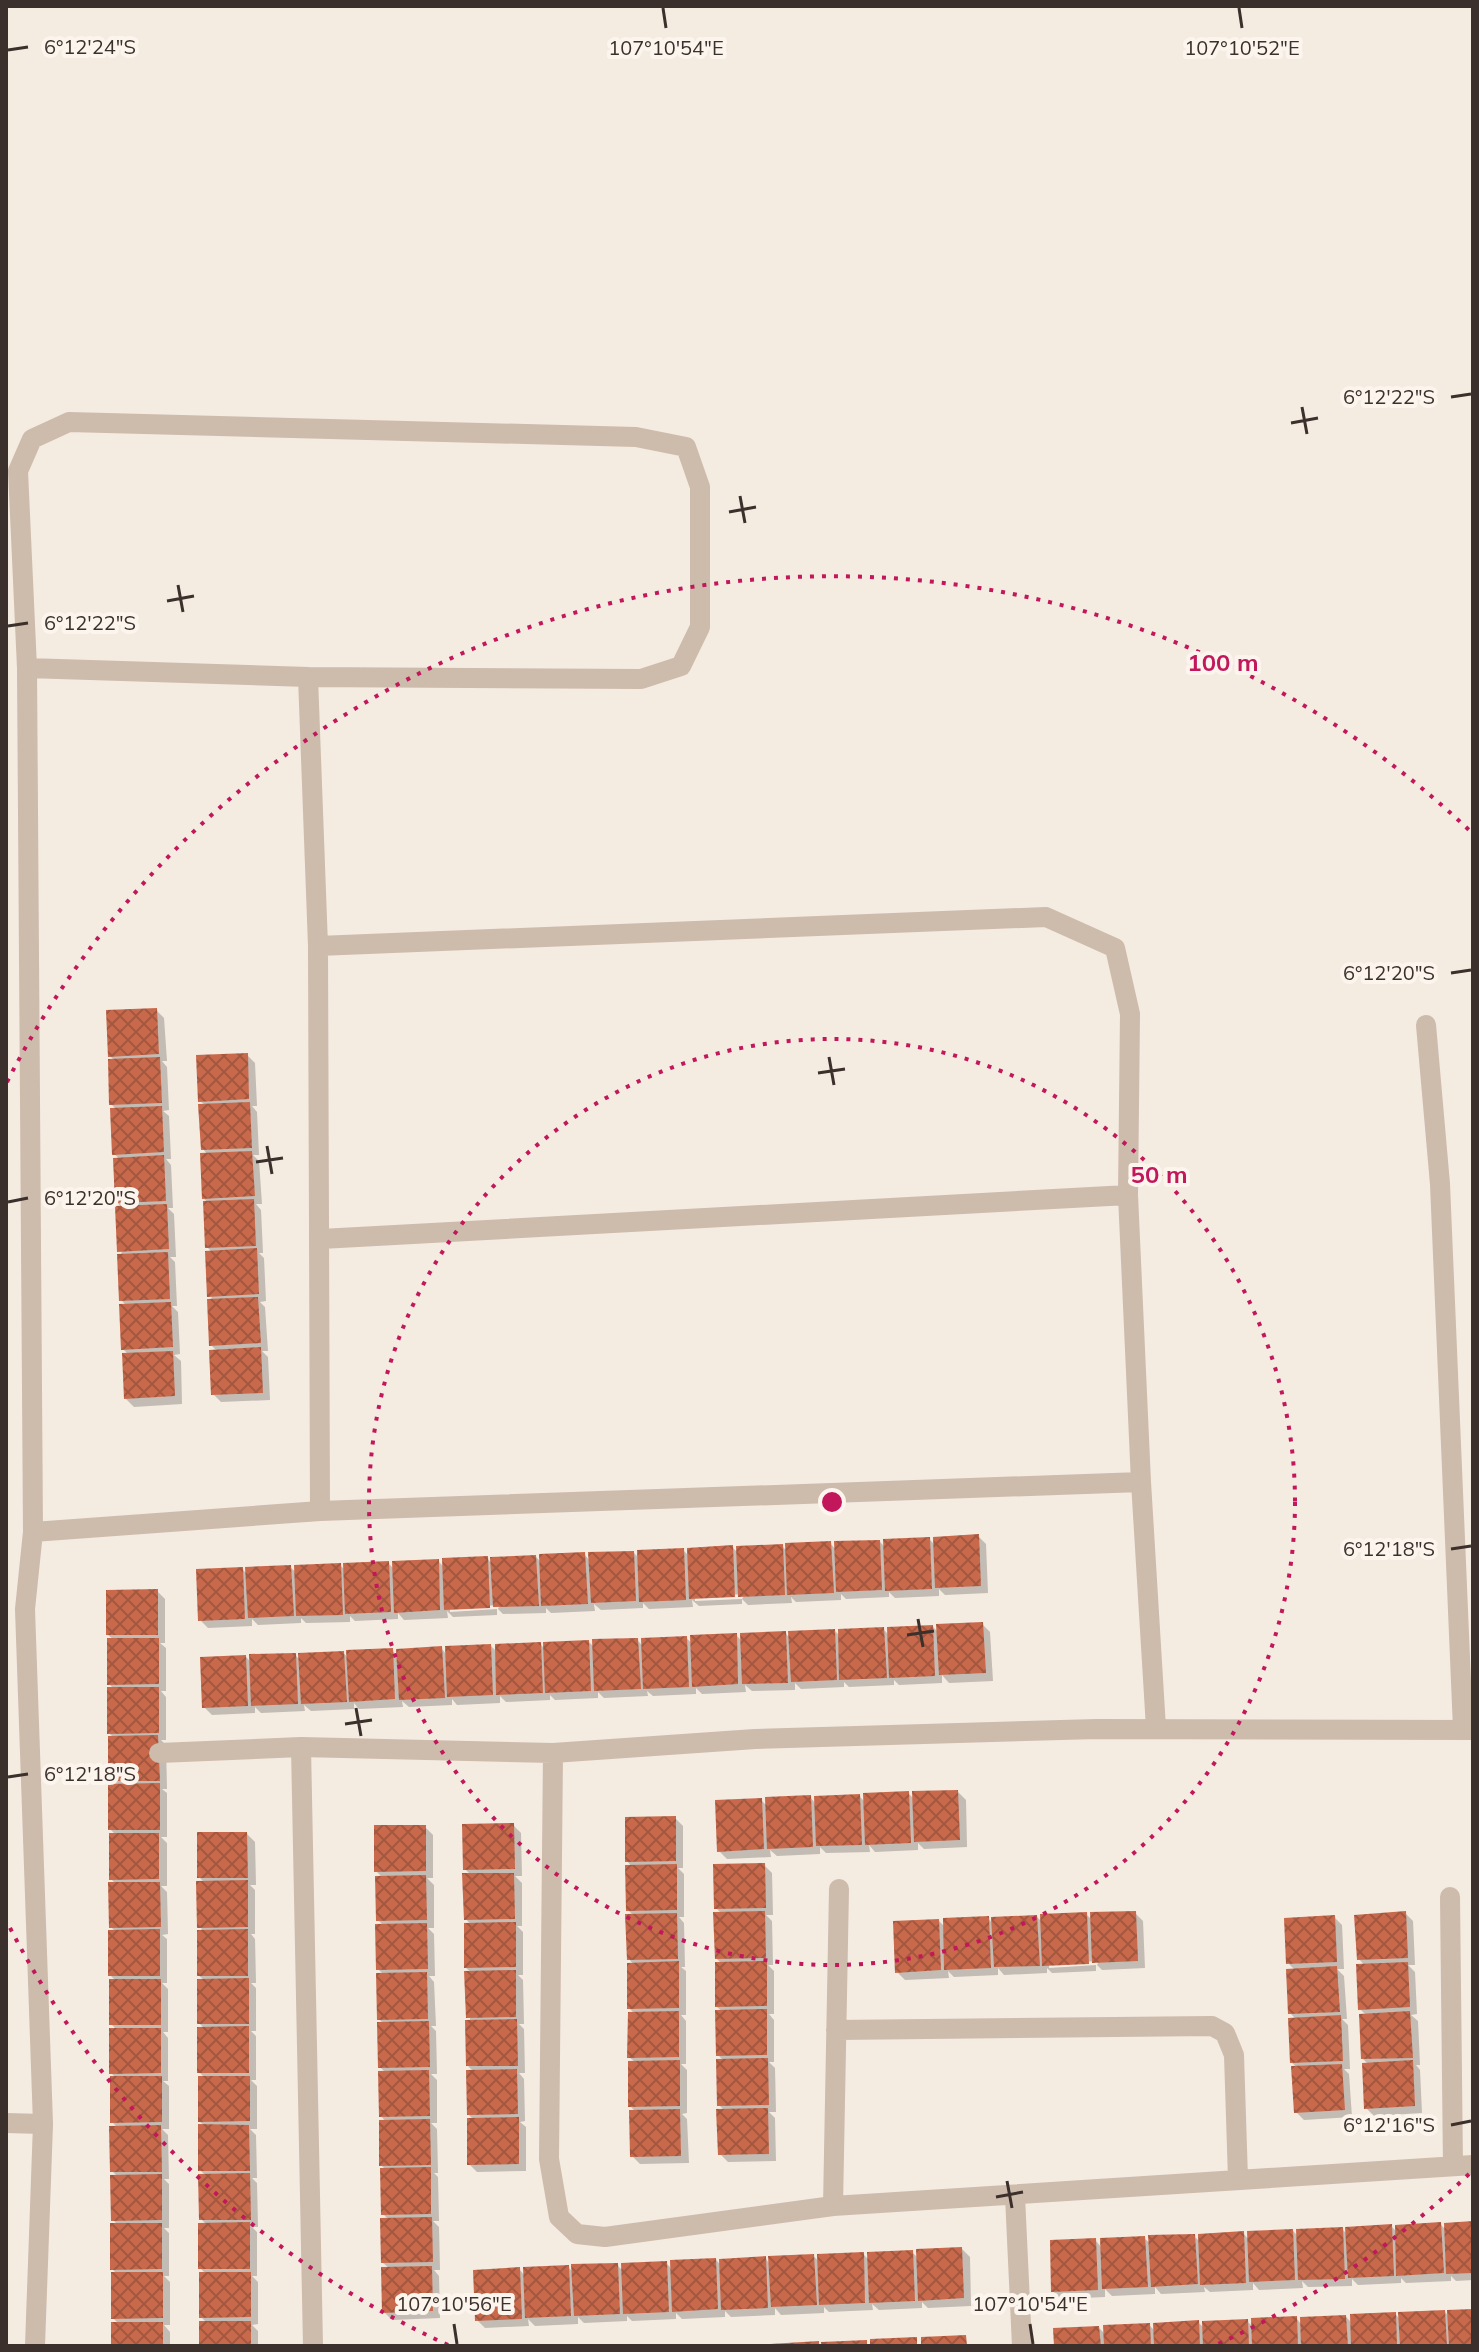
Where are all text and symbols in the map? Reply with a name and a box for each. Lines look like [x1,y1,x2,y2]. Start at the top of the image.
text: 6°12'24"S [44,34,136,59]
text: 107°10'54"E [608,35,724,60]
text: 107°10'52"E [1184,35,1300,60]
text: 6°12'22"S [1343,384,1435,409]
text: 6°12'22"S [44,610,136,635]
text: 100 m [1187,647,1259,677]
text: 6°12'20"S [1343,960,1435,985]
text: 50 m [1131,1159,1187,1189]
text: 6°12'20"S [44,1185,136,1210]
centre of rings [818,1488,846,1516]
text: 6°12'18"S [1343,1536,1435,1561]
text: 6°12'18"S [44,1761,136,1786]
text: 6°12'16"S [1343,2112,1435,2137]
text: 107°10'56"E [396,2291,512,2316]
text: 107°10'54"E [972,2291,1088,2316]

